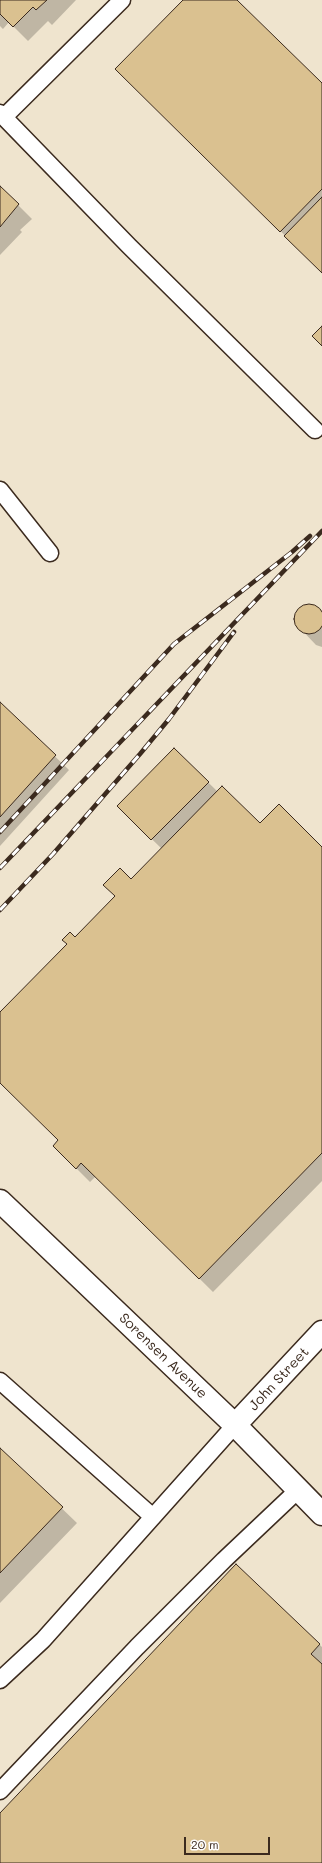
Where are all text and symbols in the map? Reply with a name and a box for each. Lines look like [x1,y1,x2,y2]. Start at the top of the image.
street label: Sorensen Avenue [116,1310,210,1402]
street label: John Street [245,1344,313,1414]
scale bar [186,1829,272,1855]
text: 20 m [191,1836,219,1852]

